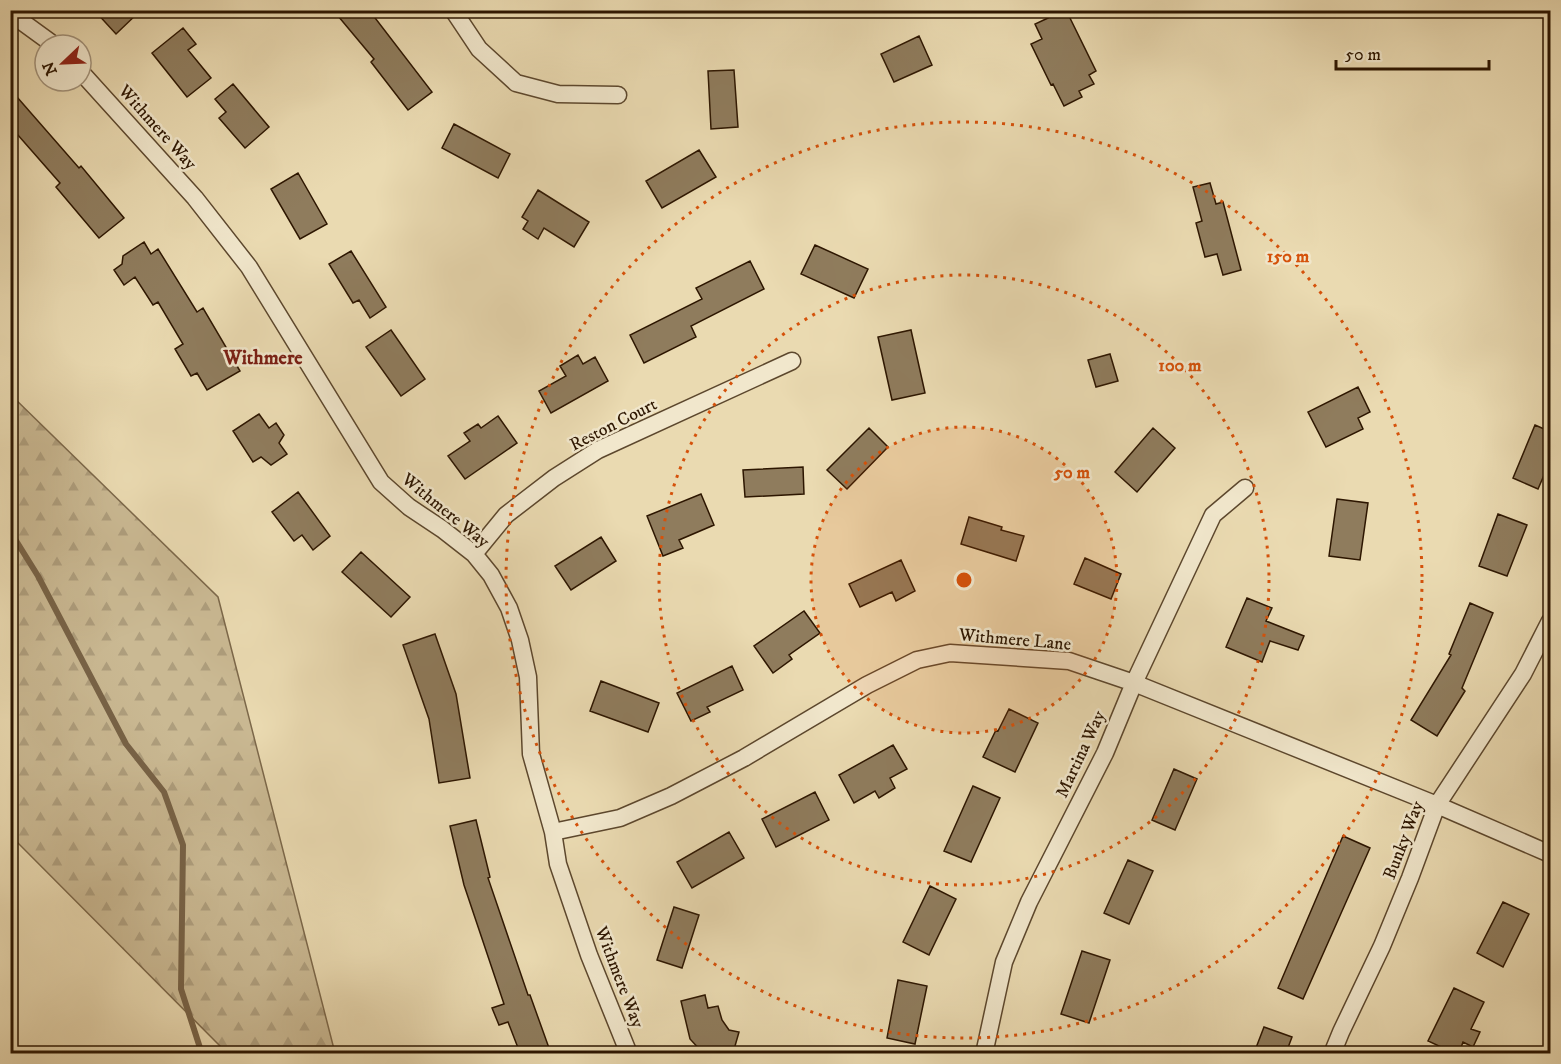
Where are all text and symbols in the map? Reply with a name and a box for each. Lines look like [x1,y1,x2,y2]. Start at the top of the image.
north arrow [33,33,93,93]
scale bar [1336,33,1489,71]
text: 50 m [1345,44,1381,66]
text: N [38,59,62,78]
street label: Withmere Way [113,80,201,175]
text: 150 m [1267,246,1310,268]
district label: Withmere [222,346,303,371]
text: 100 m [1158,355,1202,377]
street label: Reston Court [566,393,661,456]
text: 50 m [1053,462,1090,484]
street label: Withmere Way [396,468,494,553]
centre of rings [954,570,974,590]
street label: Withmere Lane [957,624,1072,656]
street label: Martina Way [1051,707,1111,801]
street label: Bunky Way [1379,798,1429,883]
street label: Withmere Way [589,923,649,1032]

